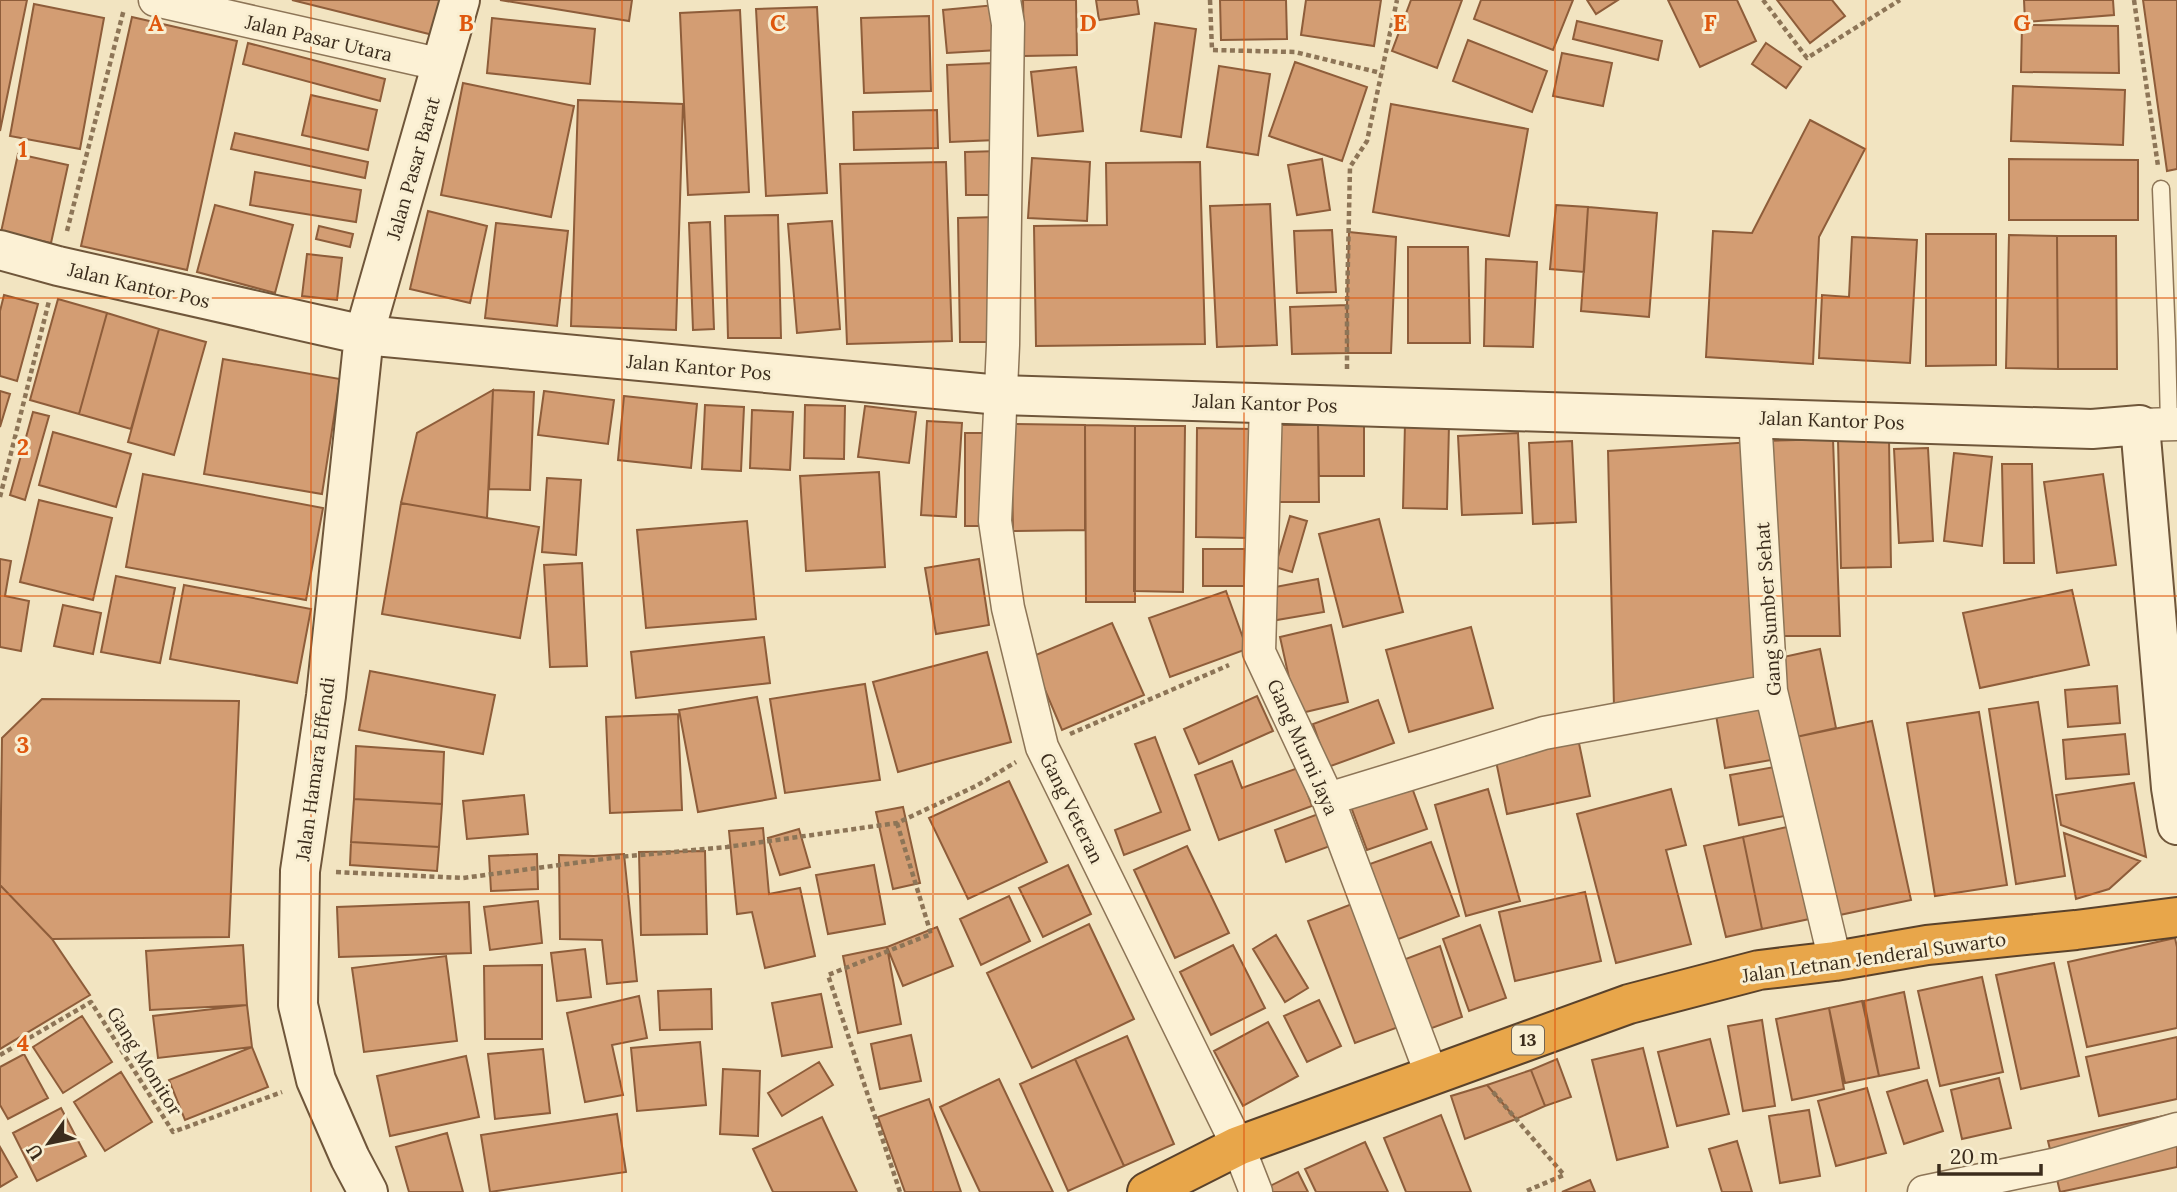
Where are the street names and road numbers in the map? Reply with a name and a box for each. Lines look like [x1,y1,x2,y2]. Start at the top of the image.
street label: Jalan Pasar Utara [242,9,395,67]
street label: Jalan Pasar Barat [381,93,445,243]
street label: Jalan Kantor Pos [65,257,213,313]
street label: Jalan Kantor Pos [625,349,773,385]
street label: Jalan Kantor Pos [1191,388,1338,418]
street label: Jalan Kantor Pos [1758,405,1905,435]
street label: Gang Sumber Sehat [1750,521,1786,697]
street label: Jalan Hamara Effendi [290,675,340,864]
street label: Gang Murni Jaya [1262,675,1344,819]
street label: Gang Veteran [1035,749,1109,867]
street label: Jalan Letnan Jenderal Suwarto [1739,927,2008,988]
street label: Gang Monitor [102,1002,188,1120]
road number: 13 [1512,1026,1544,1055]

